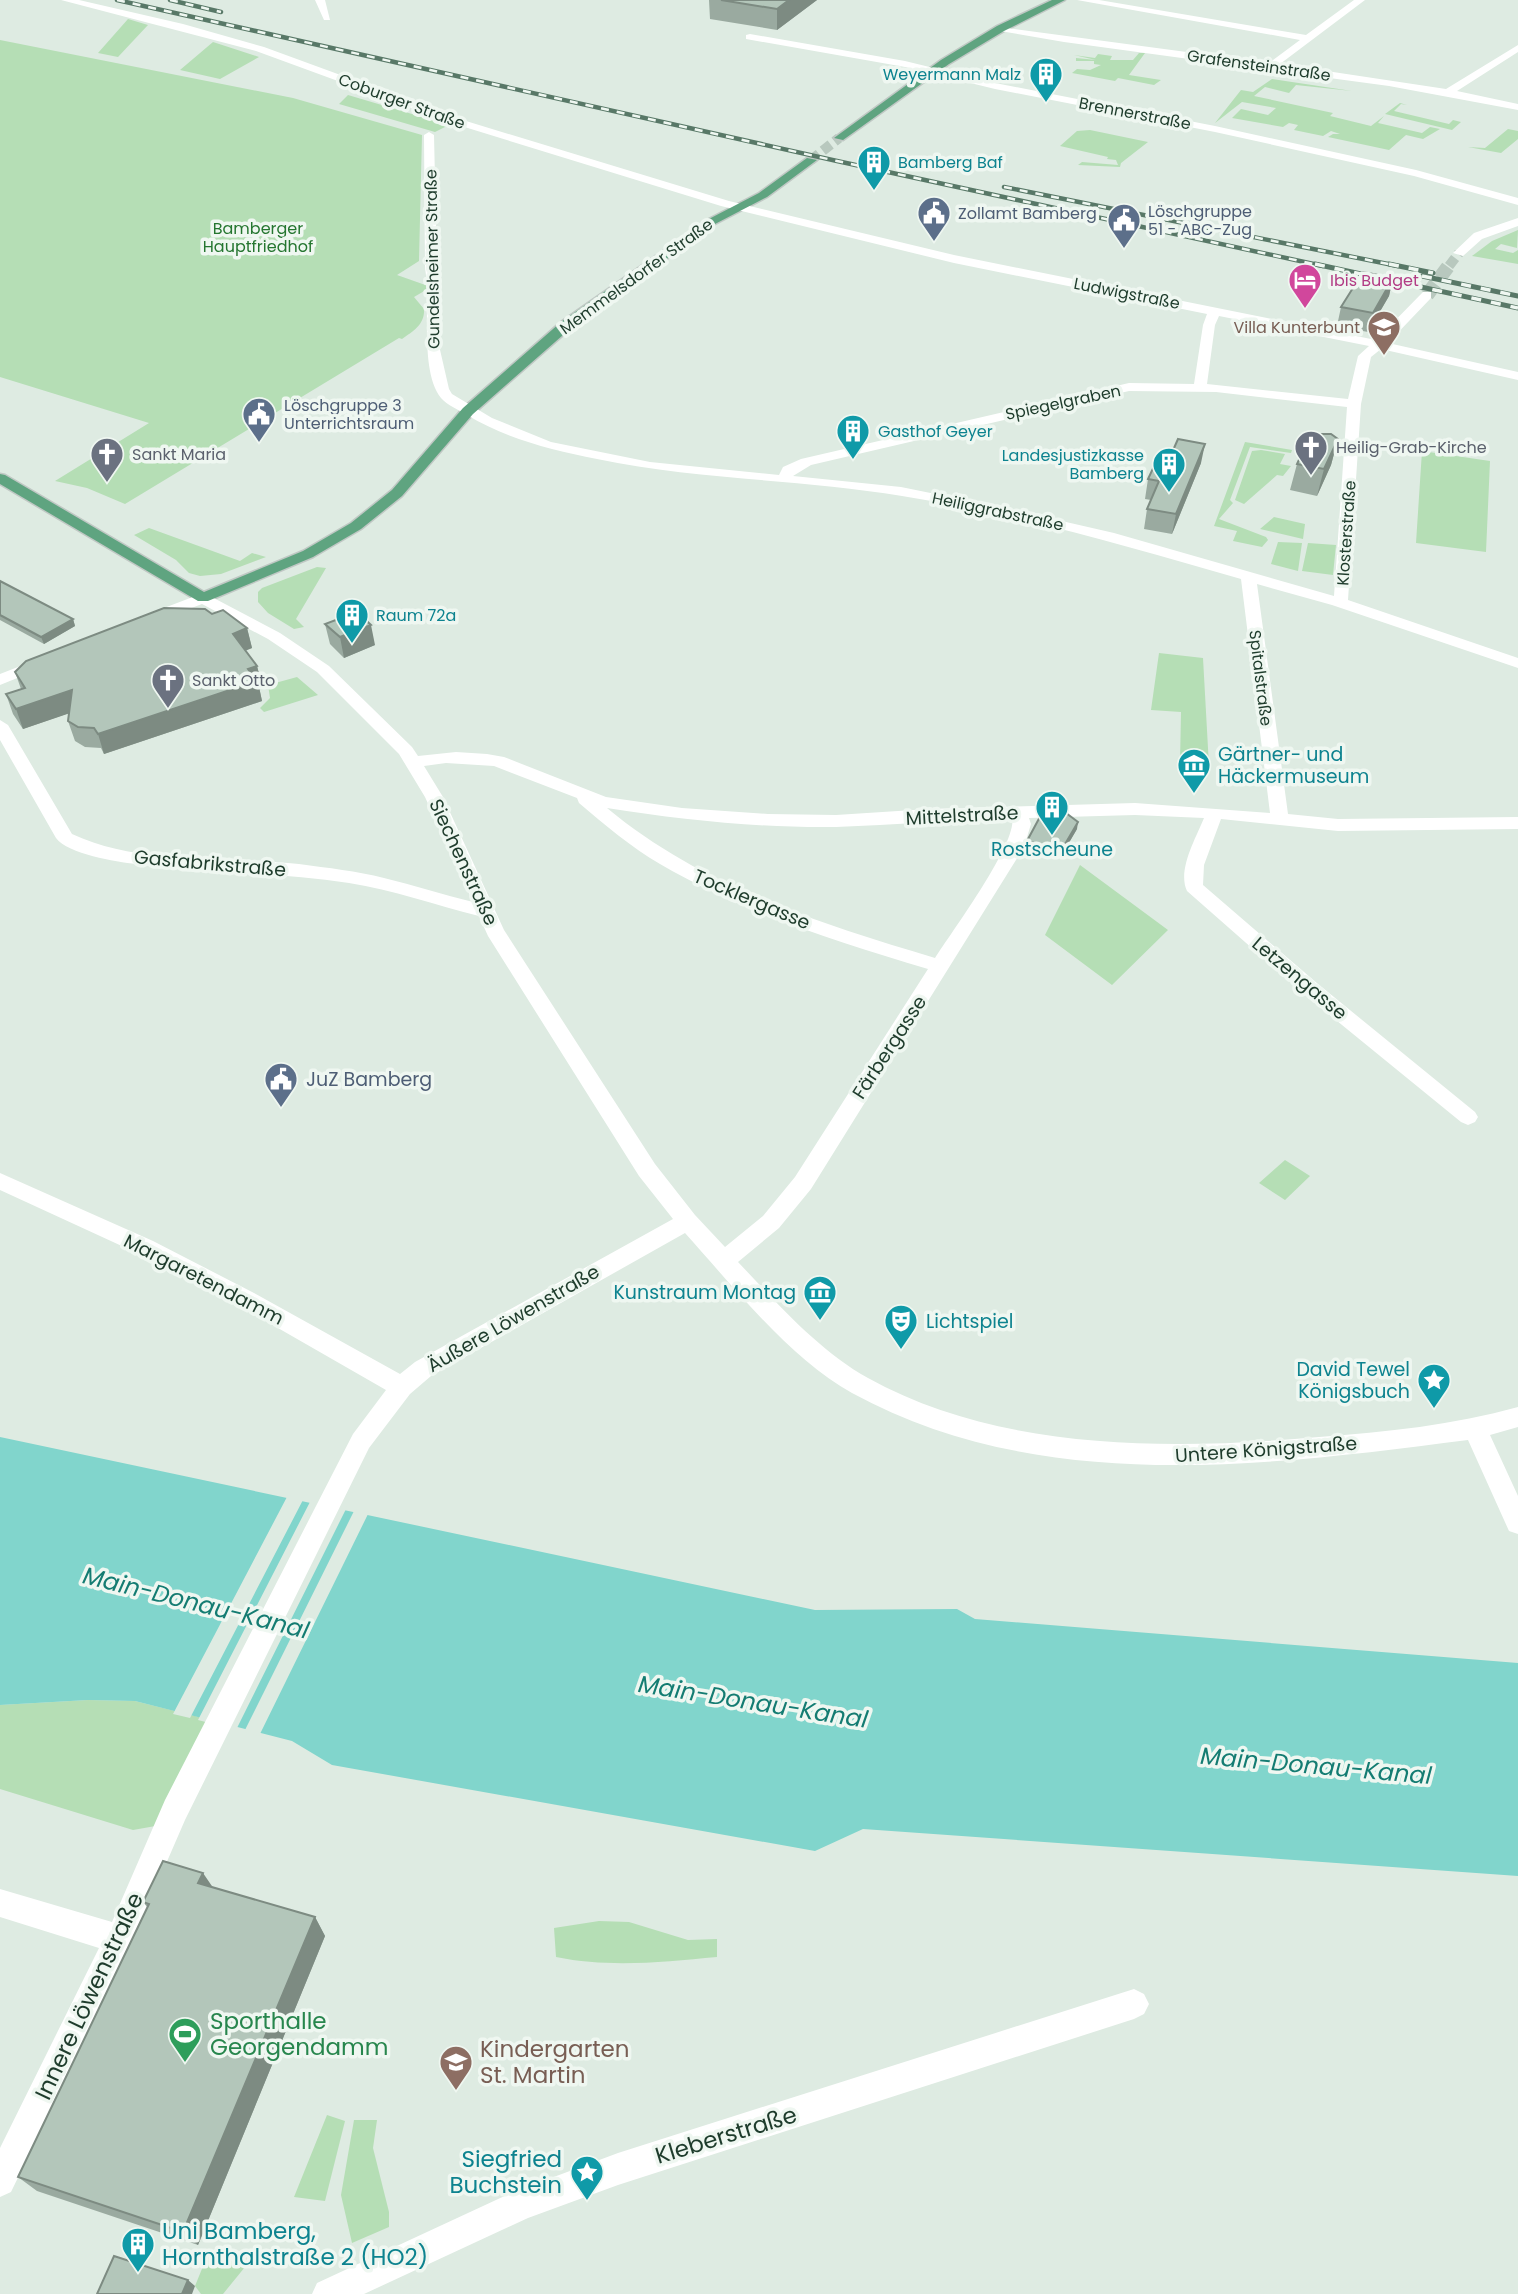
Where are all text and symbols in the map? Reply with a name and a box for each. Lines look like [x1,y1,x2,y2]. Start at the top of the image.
street label: Grafensteinstraße [1186,44,1332,87]
building icon: Weyermann Malz [1027,55,1065,104]
place label: Weyermann Malz [883,63,1021,86]
street label: Coburger Straße [335,68,469,135]
street label: Brennerstraße [1077,91,1193,136]
building icon: Bamberg Baf [855,143,893,192]
place label: Bamberg Baf [898,151,1003,174]
street label: Gundelsheimer Straße [419,169,446,349]
public building icon: Zollamt Bamberg [915,194,953,243]
place label: Löschgruppe 51 - ABC-Zug [1148,200,1252,241]
public building icon: Löschgruppe 51 - ABC-Zug [1105,201,1143,250]
place label: Zollamt Bamberg [958,202,1097,225]
street label: Memmelsdorfer Straße [555,213,718,340]
park label: Bamberger Hauptfriedhof [203,217,313,258]
hotel icon: Ibis Budget [1286,261,1324,310]
place label: Ibis Budget [1330,269,1419,292]
street label: Ludwigstraße [1072,272,1182,315]
school or university icon: Villa Kunterbunt [1365,308,1403,357]
place label: Villa Kunterbunt [1233,316,1360,339]
street label: Spiegelgraben [1003,379,1123,426]
place label: Löschgruppe 3 Unterrichtsraum [284,394,414,435]
public building icon: Löschgruppe 3 Unterrichtsraum [240,395,278,444]
building icon: Gasthof Geyer [834,412,872,461]
place label: Gasthof Geyer [878,420,993,443]
church icon: Heilig-Grab-Kirche [1292,428,1330,477]
church icon: Sankt Maria [88,435,126,484]
place label: Heilig-Grab-Kirche [1336,436,1487,459]
place label: Sankt Maria [132,443,226,466]
place label: Landesjustizkasse Bamberg [1002,444,1144,485]
building icon: Landesjustizkasse Bamberg [1150,445,1188,494]
street label: Klosterstraße [1331,479,1362,587]
street label: Heiliggrabstraße [930,486,1066,537]
building icon: Raum 72a [333,596,371,645]
place label: Raum 72a [376,604,456,627]
street label: Spitalstraße [1243,629,1278,727]
church icon: Sankt Otto [149,661,187,710]
place label: Sankt Otto [192,669,275,692]
place label: Gärtner- und Häckermuseum [1218,741,1369,790]
museum icon: Gärtner- und Häckermuseum [1175,746,1213,795]
building icon: Rostscheune [1033,788,1071,837]
street label: Siechenstraße [422,795,505,930]
street label: Mittelstraße [905,799,1019,832]
place label: Rostscheune [991,836,1113,863]
street label: Gasfabrikstraße [133,843,287,884]
street label: Tocklergasse [689,863,814,936]
street label: Letzengasse [1246,931,1353,1026]
street label: Färbergasse [846,990,933,1104]
public building icon: JuZ Bamberg [262,1060,300,1109]
place label: JuZ Bamberg [306,1066,432,1093]
street label: Margaretendamm [119,1227,289,1332]
street label: Äußere Löwenstraße [422,1258,604,1379]
museum icon: Kunstraum Montag [801,1273,839,1322]
place label: Kunstraum Montag [613,1279,796,1306]
theatre icon: Lichtspiel [882,1302,920,1351]
place label: Lichtspiel [926,1308,1013,1335]
place label: David Tewel Königsbuch [1296,1356,1410,1405]
place icon: David Tewel Königsbuch [1415,1361,1453,1410]
street label: Untere Königstraße [1174,1430,1358,1469]
water label: Main-Donau-Kanal [80,1558,313,1647]
water label: Main-Donau-Kanal [636,1667,870,1736]
water label: Main-Donau-Kanal [1199,1739,1433,1792]
street label: Innere Löwenstraße [27,1887,151,2105]
place label: Sporthalle Georgendamm [210,2005,388,2063]
sports icon: Sporthalle Georgendamm [166,2015,204,2064]
place label: Kindergarten St. Martin [480,2033,630,2091]
school or university icon: Kindergarten St. Martin [437,2043,475,2092]
street label: Kleberstraße [651,2098,801,2172]
place label: Siegfried Buchstein [449,2143,562,2201]
place icon: Siegfried Buchstein [568,2153,606,2202]
place label: Uni Bamberg, Hornthalstraße 2 (HO2) [162,2215,428,2273]
building icon: Uni Bamberg, Hornthalstraße 2 (HO2) [119,2225,157,2274]

